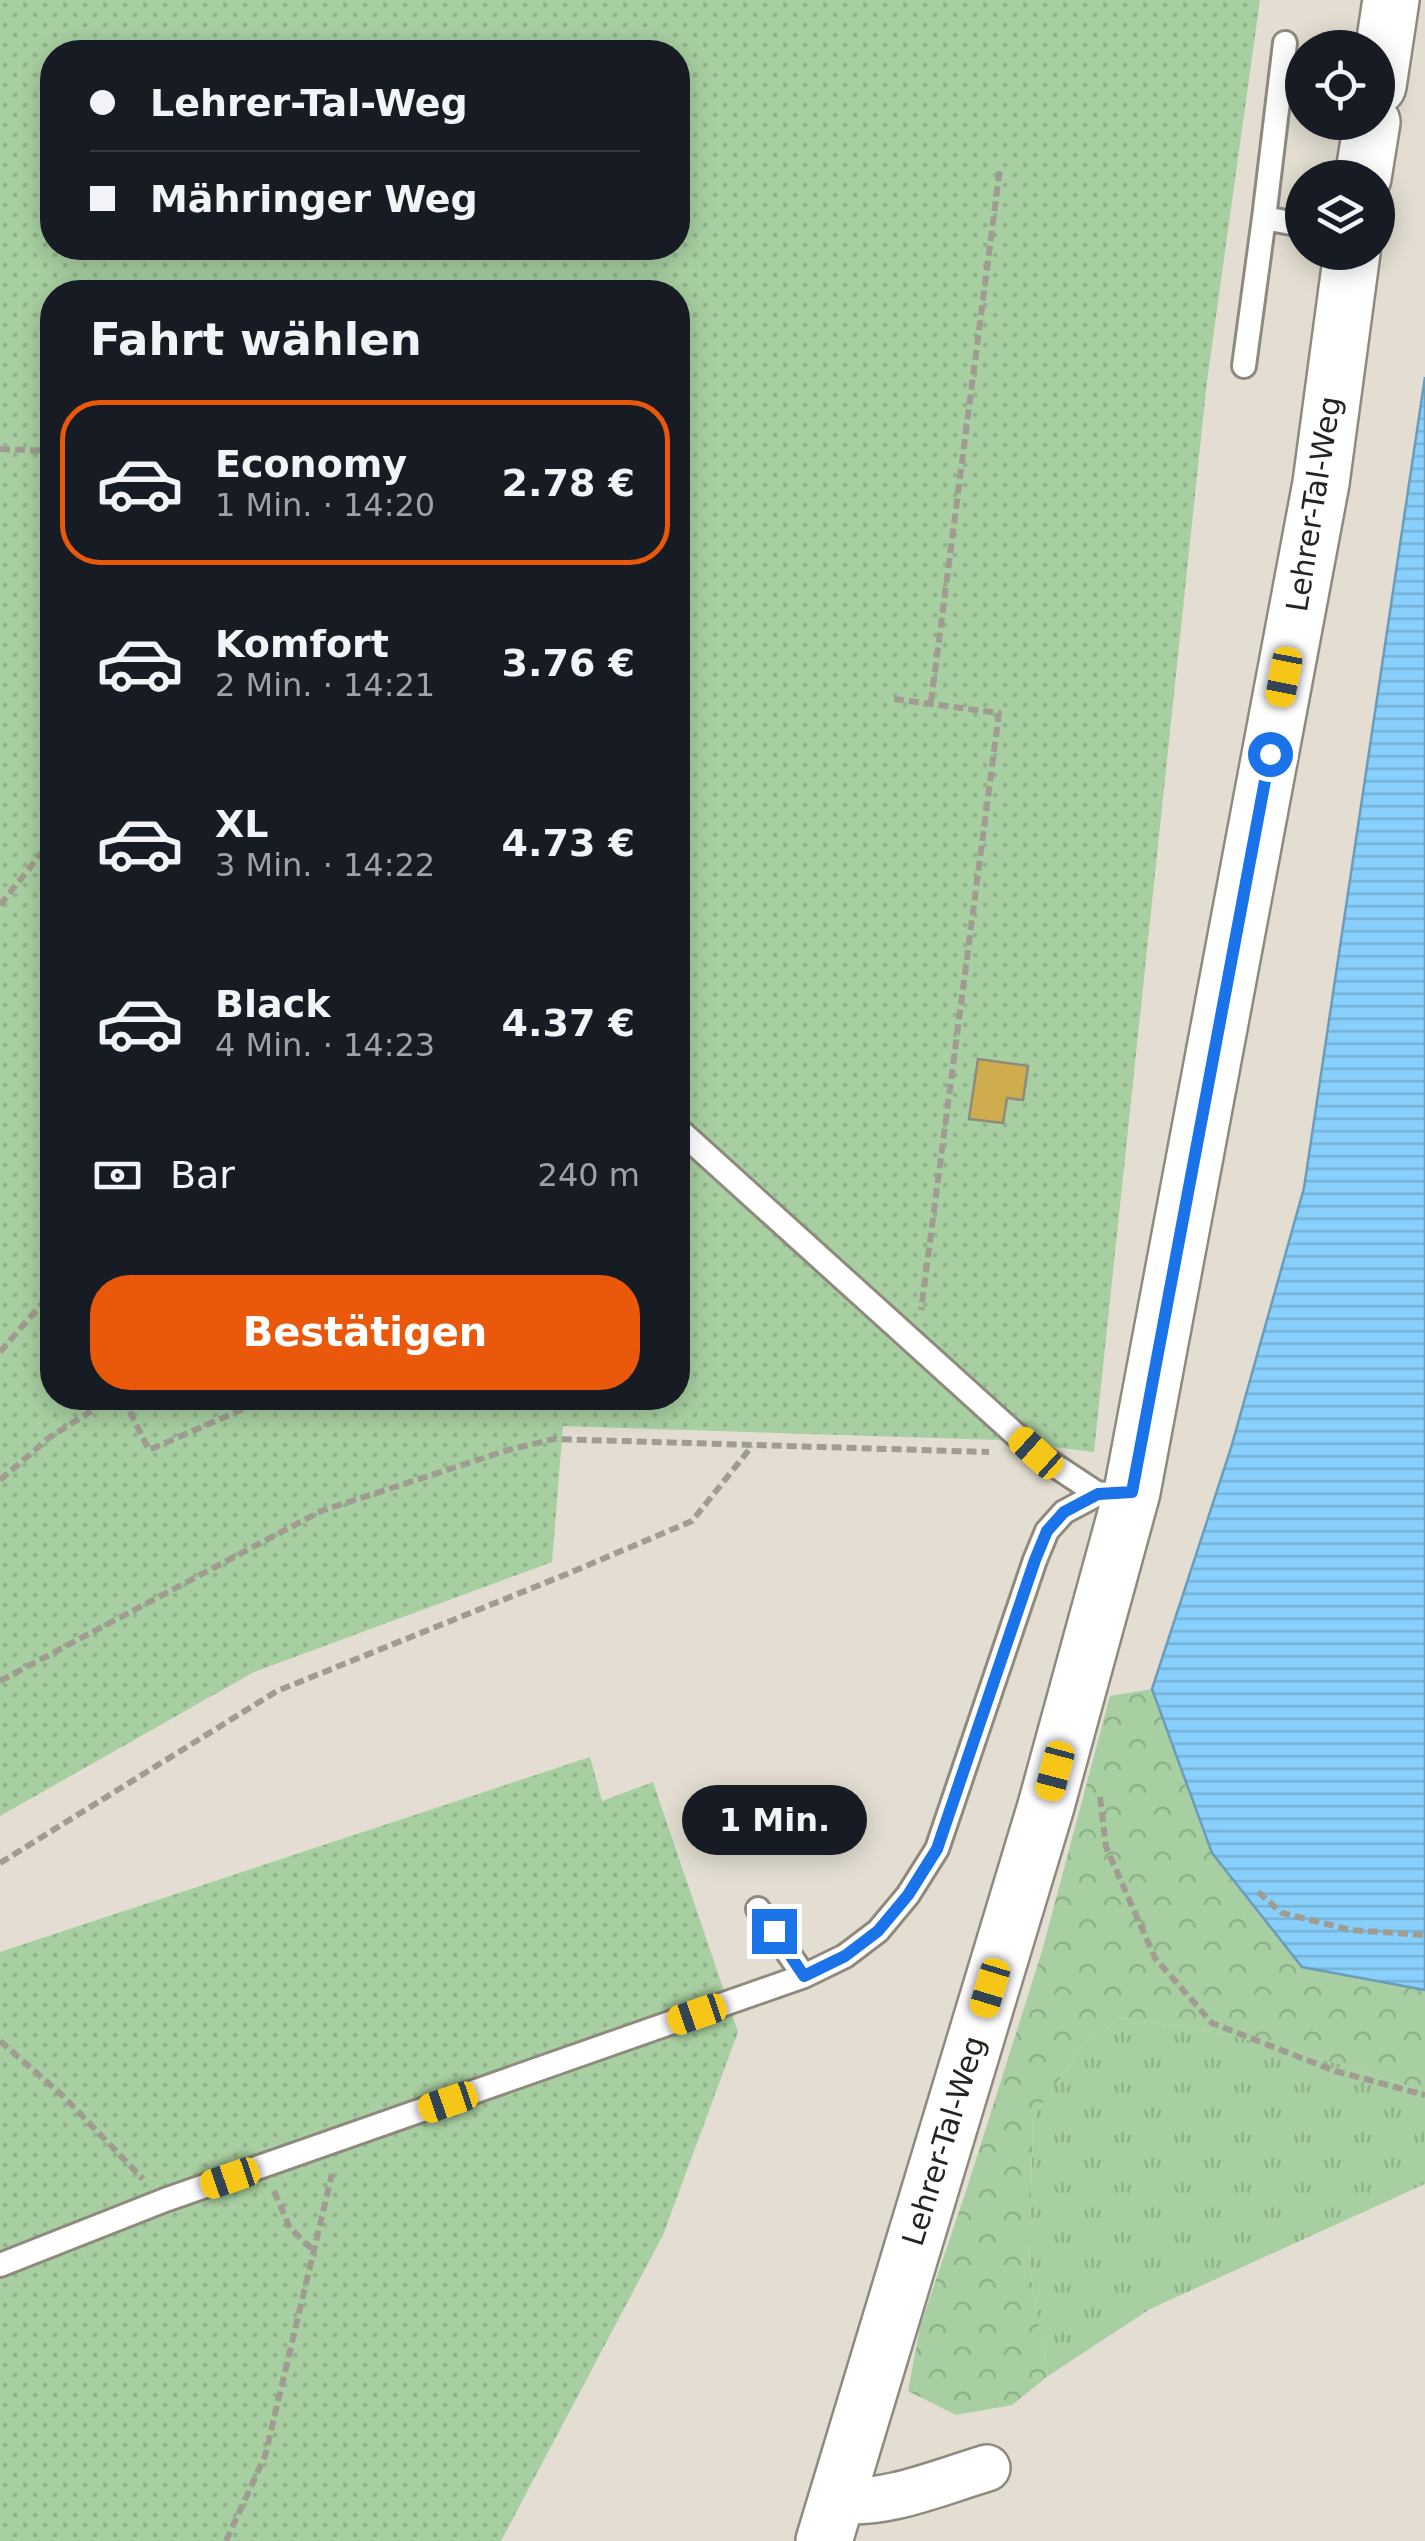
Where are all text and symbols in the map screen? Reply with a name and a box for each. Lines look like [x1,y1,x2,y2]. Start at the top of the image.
map controls [1285,30,1395,270]
button: locate [1285,30,1395,140]
text: Lehrer-Tal-Weg [150,81,468,125]
button: layers [1285,160,1395,270]
text: Mähringer Weg [150,177,478,221]
text: Fahrt wählen [90,313,422,366]
street label: Lehrer-Tal-Weg [1279,394,1348,614]
icon: car [95,438,185,528]
text: Economy [215,442,407,486]
text: 2.78 € [502,461,635,505]
text: 1 Min. · 14:20 [215,486,435,524]
icon: car [95,618,185,708]
text: Komfort [215,622,389,666]
text: 3.76 € [502,641,635,685]
car [1264,645,1304,709]
text: 2 Min. · 14:21 [215,666,435,704]
route start [1248,732,1293,777]
icon: car [95,798,185,888]
text: XL [215,802,269,846]
text: 4.73 € [502,821,635,865]
text: 3 Min. · 14:22 [215,846,435,884]
icon: car [95,978,185,1068]
text: Black [215,982,330,1026]
text: 4.37 € [502,1001,635,1045]
text: 4 Min. · 14:23 [215,1026,435,1064]
icon: cash [90,1148,145,1203]
text: Bar [170,1153,235,1197]
text: 240 m [538,1156,640,1194]
button: Bestätigen [90,1275,640,1390]
car [1004,1422,1068,1484]
car [1033,1738,1077,1804]
callout: 1 Min. [682,1786,866,1856]
text: 1 Min. [719,1801,830,1839]
route end [752,1909,797,1954]
car [967,1955,1013,2021]
car [664,1990,730,2038]
street label: Lehrer-Tal-Weg [895,2032,992,2250]
car [415,2078,481,2126]
car [197,2154,263,2202]

